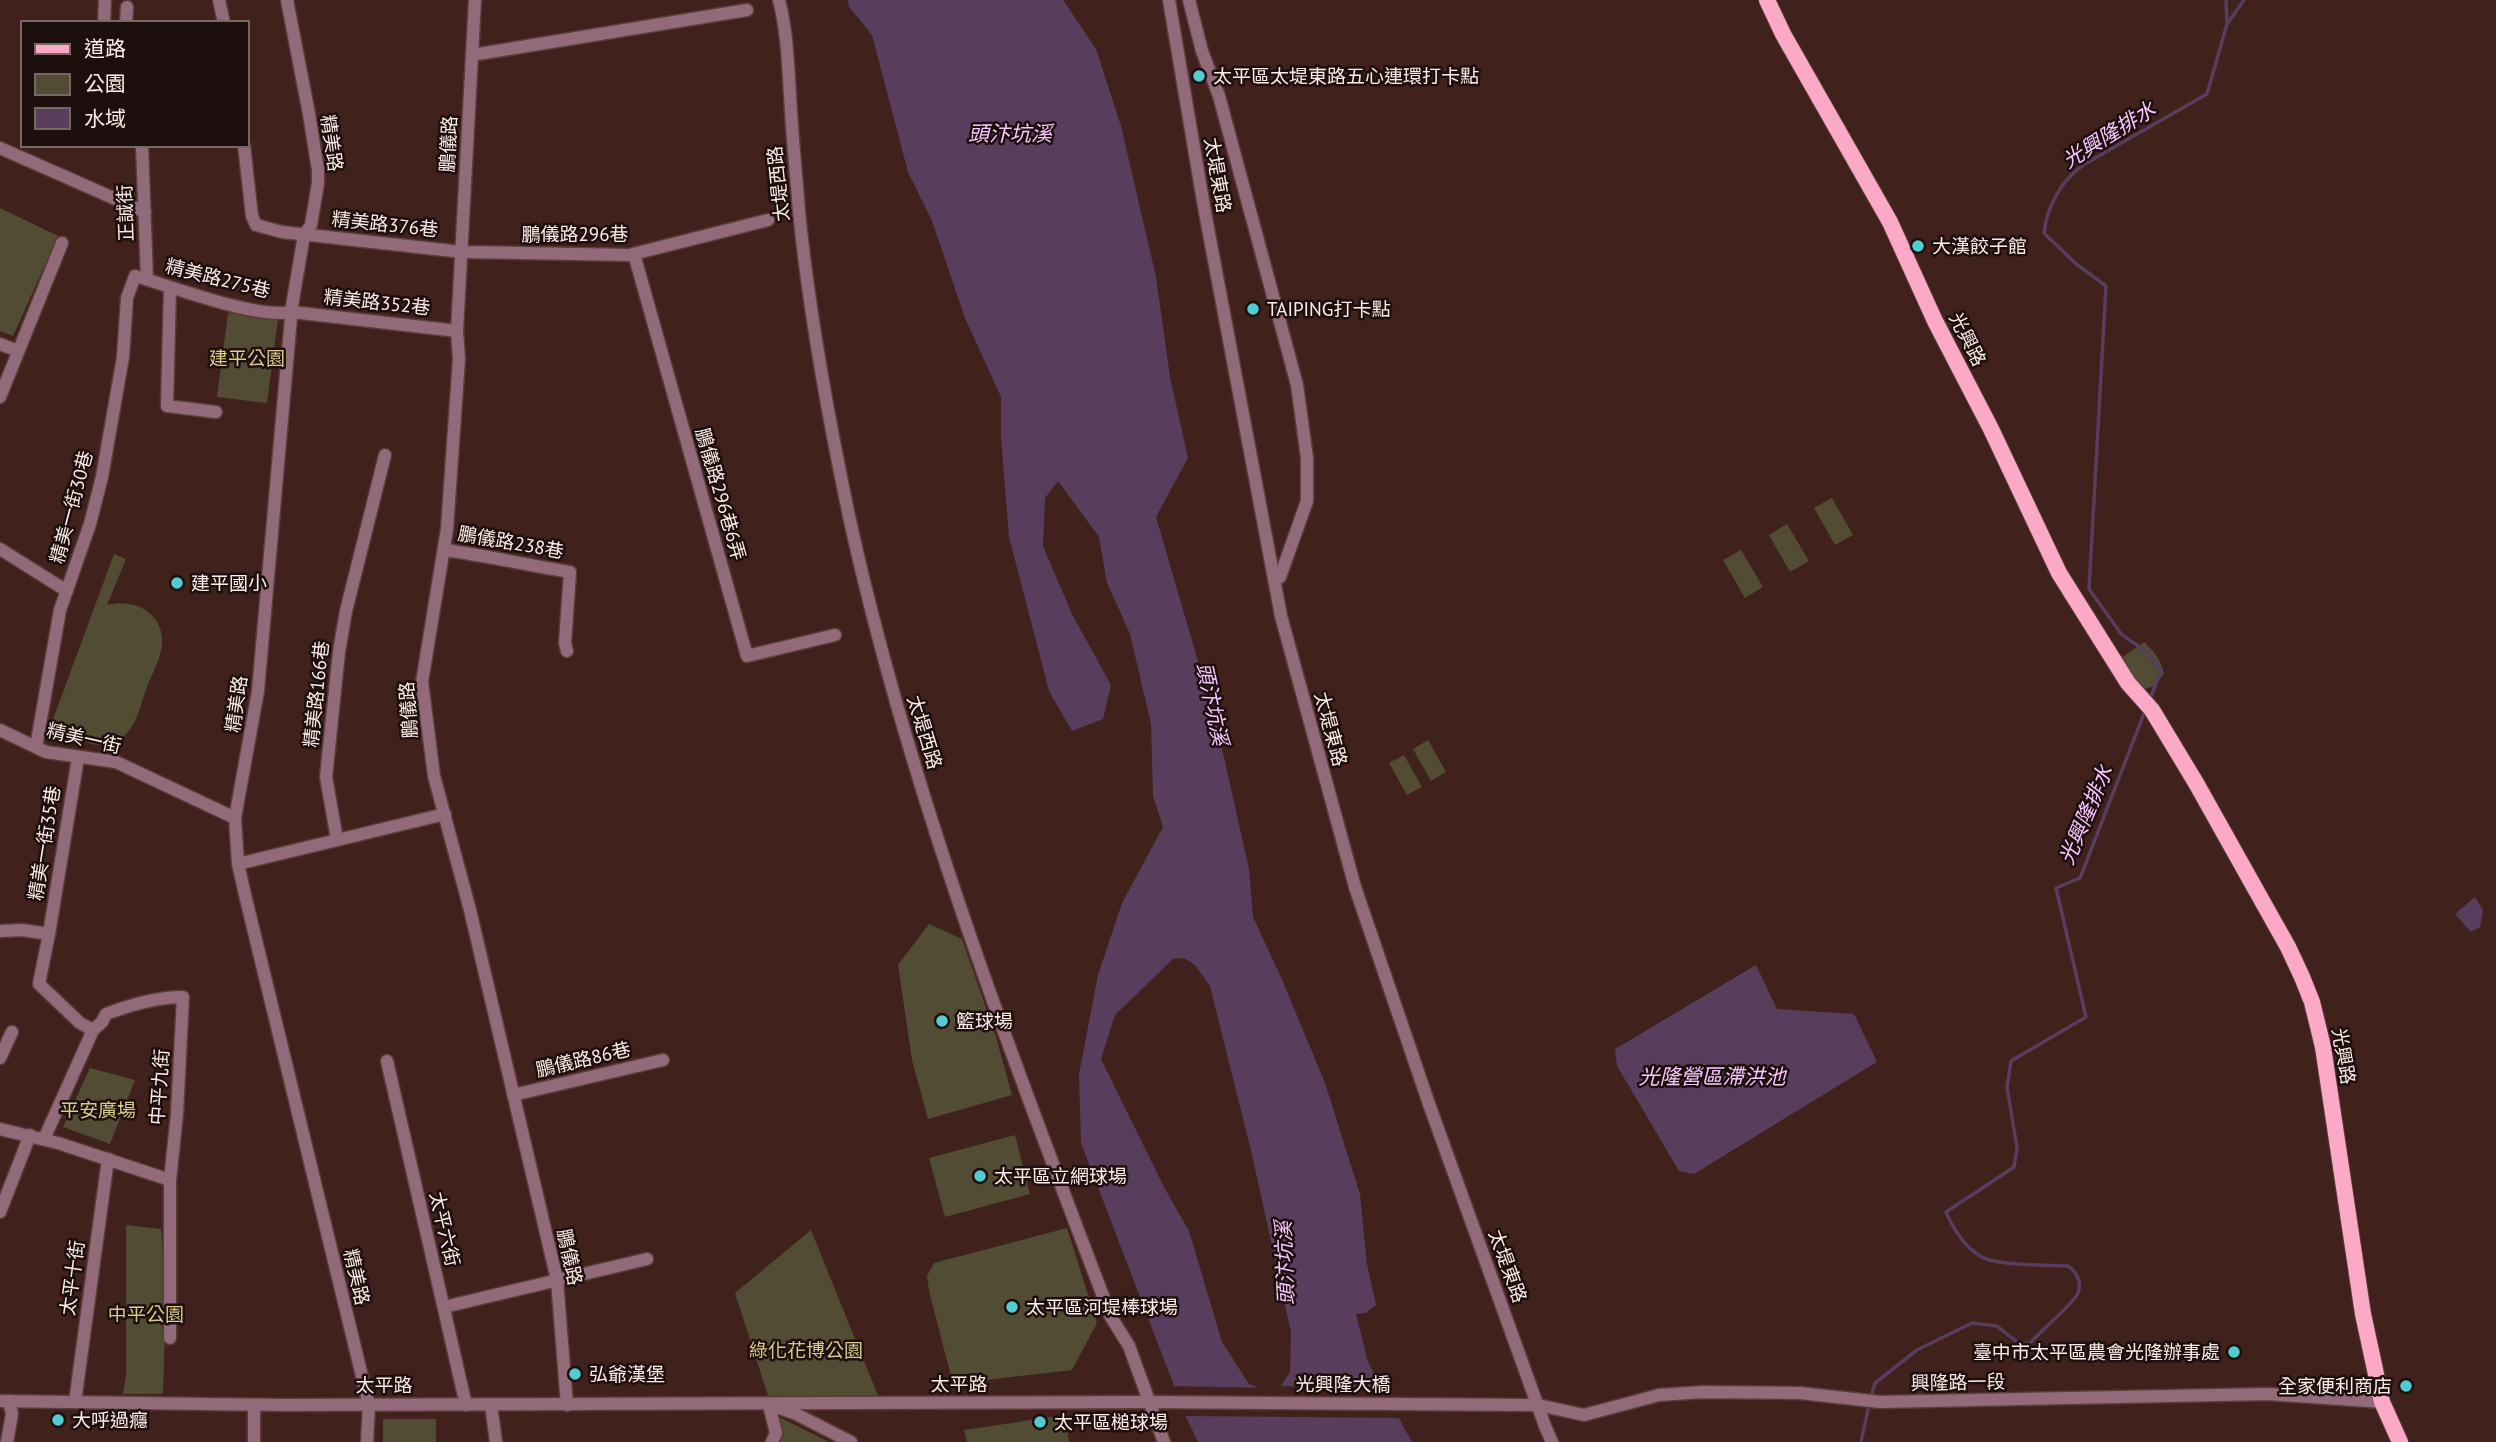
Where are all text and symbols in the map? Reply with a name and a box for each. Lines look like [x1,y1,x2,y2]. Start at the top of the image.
legend [21,21,248,147]
text: 道路 [84,35,126,62]
place label: 太平區太堤東路五心連環打卡點 [1213,64,1479,88]
marker: 太平區太堤東路五心連環打卡點 [1191,68,1207,84]
text: 公園 [84,70,126,97]
water label: 光興隆排水 [2057,95,2161,174]
text: 水域 [84,105,126,132]
street label: 精美路 [316,113,348,173]
street label: 鵬儀路 [435,115,461,173]
water label: 頭汴坑溪 [968,120,1055,147]
street label: 太堤東路 [1200,135,1236,215]
street label: 太堤西路 [762,145,794,223]
street label: 正誠街 [112,184,138,242]
street label: 精美路376巷 [330,206,440,242]
street label: 鵬儀路296巷 [521,222,629,246]
place label: 大漢餃子館 [1932,234,2027,258]
marker: 大漢餃子館 [1910,238,1926,254]
street label: 精美路275巷 [163,253,273,303]
street label: 精美路352巷 [322,284,432,320]
place label: TAIPING打卡點 [1267,297,1390,321]
marker: TAIPING打卡點 [1245,301,1261,317]
street label: 光興路 [1944,308,1992,370]
park label: 建平公園 [209,346,285,370]
street label: 鵬儀路296巷6弄 [691,425,751,563]
street label: 精美一街30巷 [44,448,98,566]
street label: 鵬儀路238巷 [456,521,566,563]
place label: 建平國小 [191,571,267,595]
marker: 建平國小 [169,575,185,591]
street label: 精美路166巷 [298,639,334,749]
water label: 頭汴坑溪 [1191,660,1235,751]
street label: 精美路 [220,674,252,734]
street label: 鵬儀路 [394,681,422,739]
street label: 太堤東路 [1310,689,1352,769]
street label: 太堤西路 [902,692,948,772]
street label: 精美一街 [44,718,124,758]
water label: 光興隆排水 [2053,760,2119,868]
street label: 精美一街35巷 [23,784,65,902]
place label: 籃球場 [956,1009,1013,1033]
marker: 籃球場 [934,1013,950,1029]
street label: 光興路 [2327,1026,2361,1086]
street label: 鵬儀路86巷 [533,1036,633,1082]
street label: 中平九街 [144,1048,174,1126]
water label: 光隆營區滯洪池 [1639,1063,1787,1090]
park label: 平安廣場 [60,1098,136,1122]
place label: 太平區立網球場 [994,1164,1127,1188]
marker: 太平區立網球場 [972,1168,988,1184]
street label: 太平六街 [425,1189,465,1269]
water label: 頭汴坑溪 [1269,1218,1299,1305]
street label: 太堤東路 [1484,1226,1532,1306]
street label: 鵬儀路 [552,1227,588,1287]
street label: 太平十街 [55,1239,89,1317]
street label: 精美路 [339,1247,375,1307]
place label: 太平區河堤棒球場 [1026,1295,1178,1319]
marker: 太平區河堤棒球場 [1004,1299,1020,1315]
park label: 中平公園 [108,1302,184,1326]
park label: 綠化花博公園 [749,1338,863,1362]
place label: 臺中市太平區農會光隆辦事處 [1973,1340,2220,1364]
marker: 臺中市太平區農會光隆辦事處 [2226,1344,2242,1360]
place label: 弘爺漢堡 [589,1362,665,1386]
marker: 弘爺漢堡 [567,1366,583,1382]
street label: 興隆路一段 [1910,1369,2006,1395]
street label: 太平路 [930,1372,988,1396]
street label: 光興隆大橋 [1295,1372,1391,1396]
street label: 太平路 [355,1373,413,1397]
place label: 全家便利商店 [2278,1374,2392,1398]
marker: 全家便利商店 [2398,1378,2414,1394]
place label: 大呼過癮 [72,1408,148,1432]
place label: 太平區槌球場 [1054,1410,1168,1434]
marker: 大呼過癮 [50,1412,66,1428]
marker: 太平區槌球場 [1032,1414,1048,1430]

